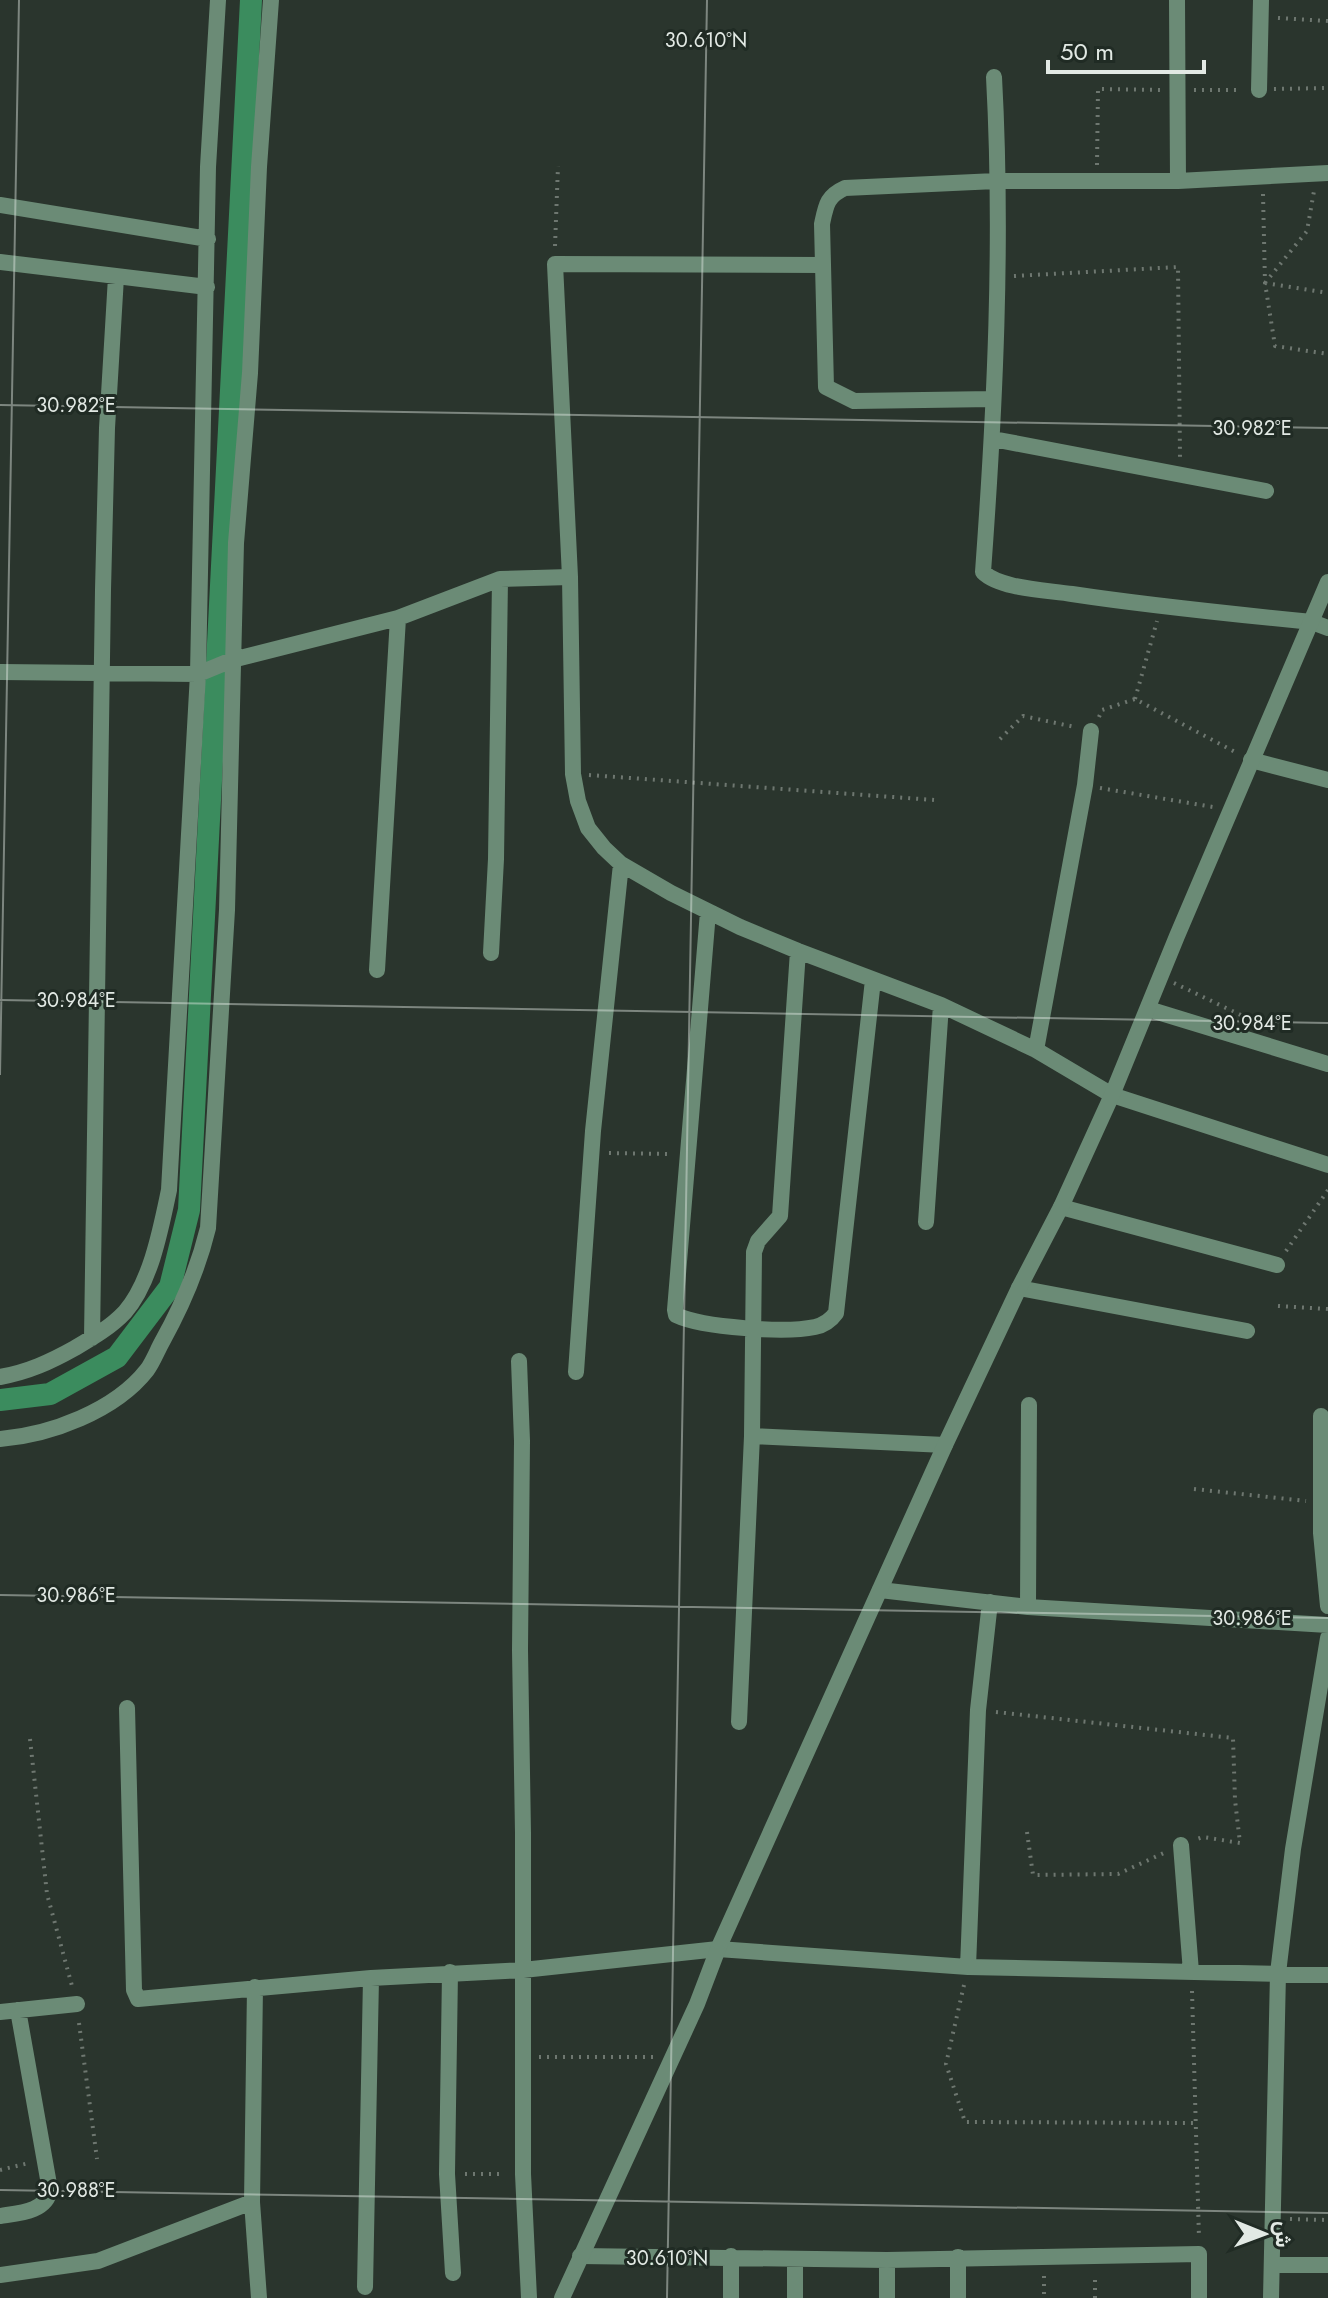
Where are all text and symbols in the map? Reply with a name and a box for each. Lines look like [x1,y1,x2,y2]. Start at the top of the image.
scale bar [1048,24,1204,74]
text: 30.610°N [665,26,747,55]
text: 50 m [1060,34,1114,69]
text: 30.982°E [36,391,116,420]
text: 30.982°E [1212,414,1292,443]
text: 30.984°E [36,986,116,1015]
text: 30.984°E [1212,1009,1292,1038]
text: 30.986°E [36,1581,116,1610]
text: 30.986°E [1212,1604,1292,1633]
text: 30.988°E [37,2176,115,2205]
north arrow [1224,2194,1304,2274]
text: ش [1268,2221,1300,2248]
text: 30.610°N [626,2244,708,2273]

